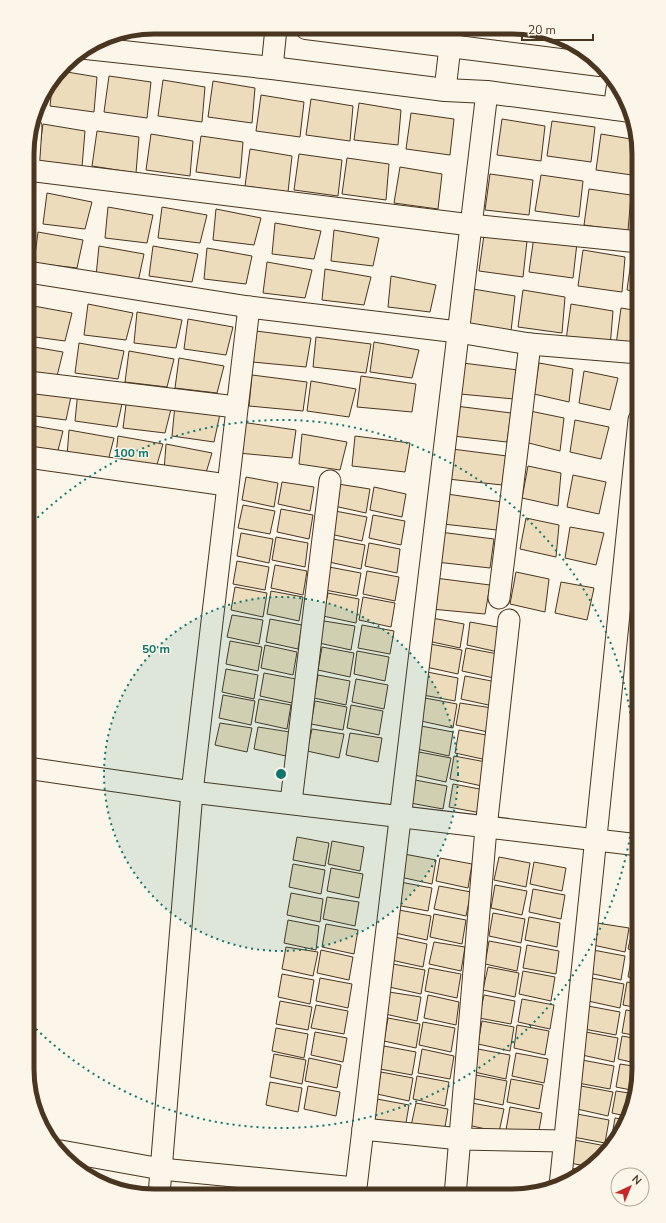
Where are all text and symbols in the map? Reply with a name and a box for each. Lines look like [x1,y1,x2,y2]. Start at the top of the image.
scale bar [522,16,593,42]
text: 20 m [528,22,556,38]
text: 100 m [113,445,149,461]
text: 50 m [142,641,170,657]
centre of rings [274,767,288,781]
north arrow [610,1167,650,1207]
text: N [628,1172,645,1188]

